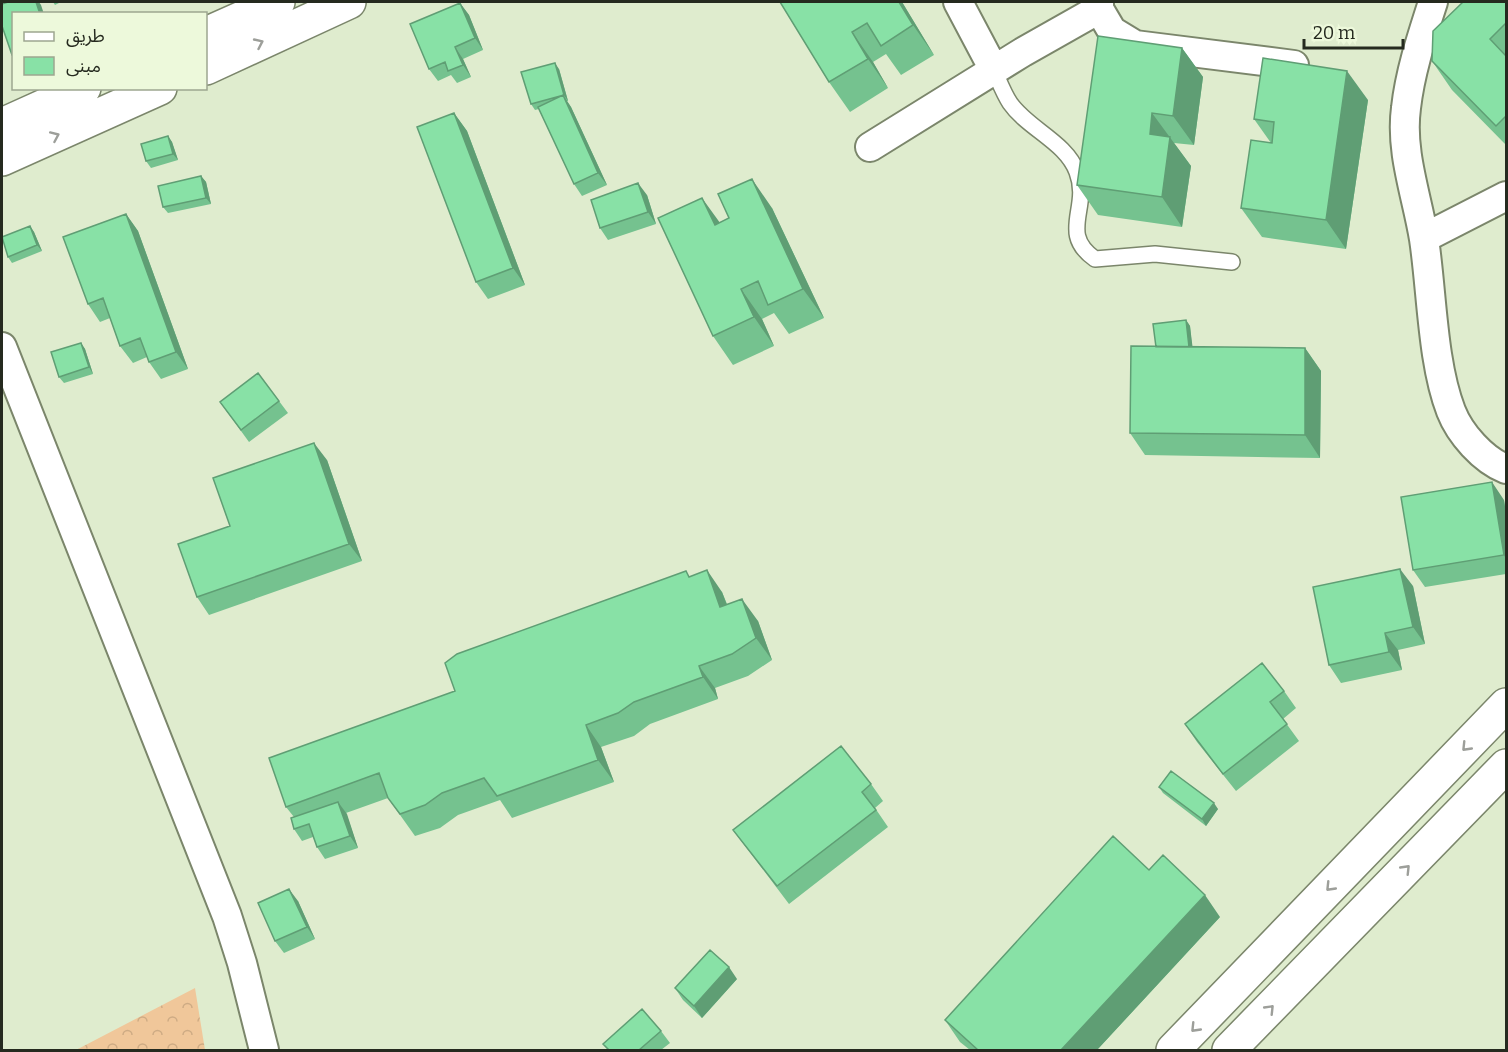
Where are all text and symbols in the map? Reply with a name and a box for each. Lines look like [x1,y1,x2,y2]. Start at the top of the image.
legend [12,12,207,90]
scale bar [1304,12,1403,50]
text: 20 m [1313,22,1355,44]
text: طريق [66,25,105,47]
one-way arrow [252,39,263,51]
text: مبنى [66,55,101,77]
one-way arrow [49,131,60,143]
one-way arrow [1462,740,1473,751]
one-way arrow [1398,865,1409,876]
one-way arrow [1326,881,1337,891]
one-way arrow [1262,1005,1273,1016]
one-way arrow [1191,1021,1202,1031]

